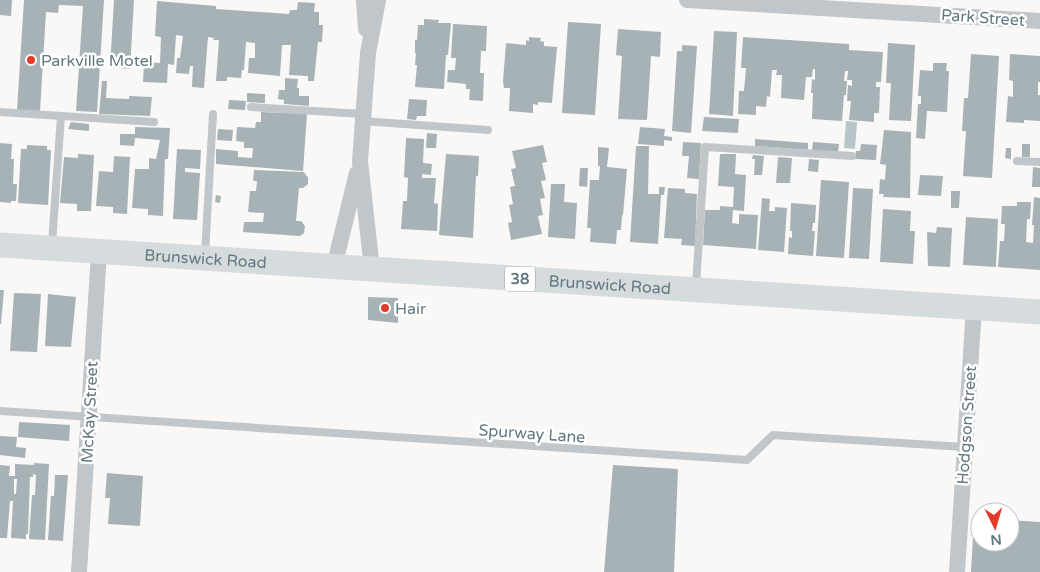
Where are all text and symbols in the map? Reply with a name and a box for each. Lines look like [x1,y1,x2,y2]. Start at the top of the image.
street label: Park Street [940,5,1026,31]
place label: Parkville Motel [41,51,153,71]
marker: Parkville Motel [25,54,37,66]
street label: Brunswick Road [144,245,267,273]
road number: 38 [505,266,535,292]
street label: Brunswick Road [548,271,671,299]
place label: Hair [395,299,427,319]
marker: Hair [379,302,391,314]
street label: McKay Street [77,361,103,463]
street label: Hodgson Street [953,365,981,485]
street label: Spurway Lane [478,420,586,448]
north arrow [970,502,1020,552]
text: N [990,530,1002,548]

